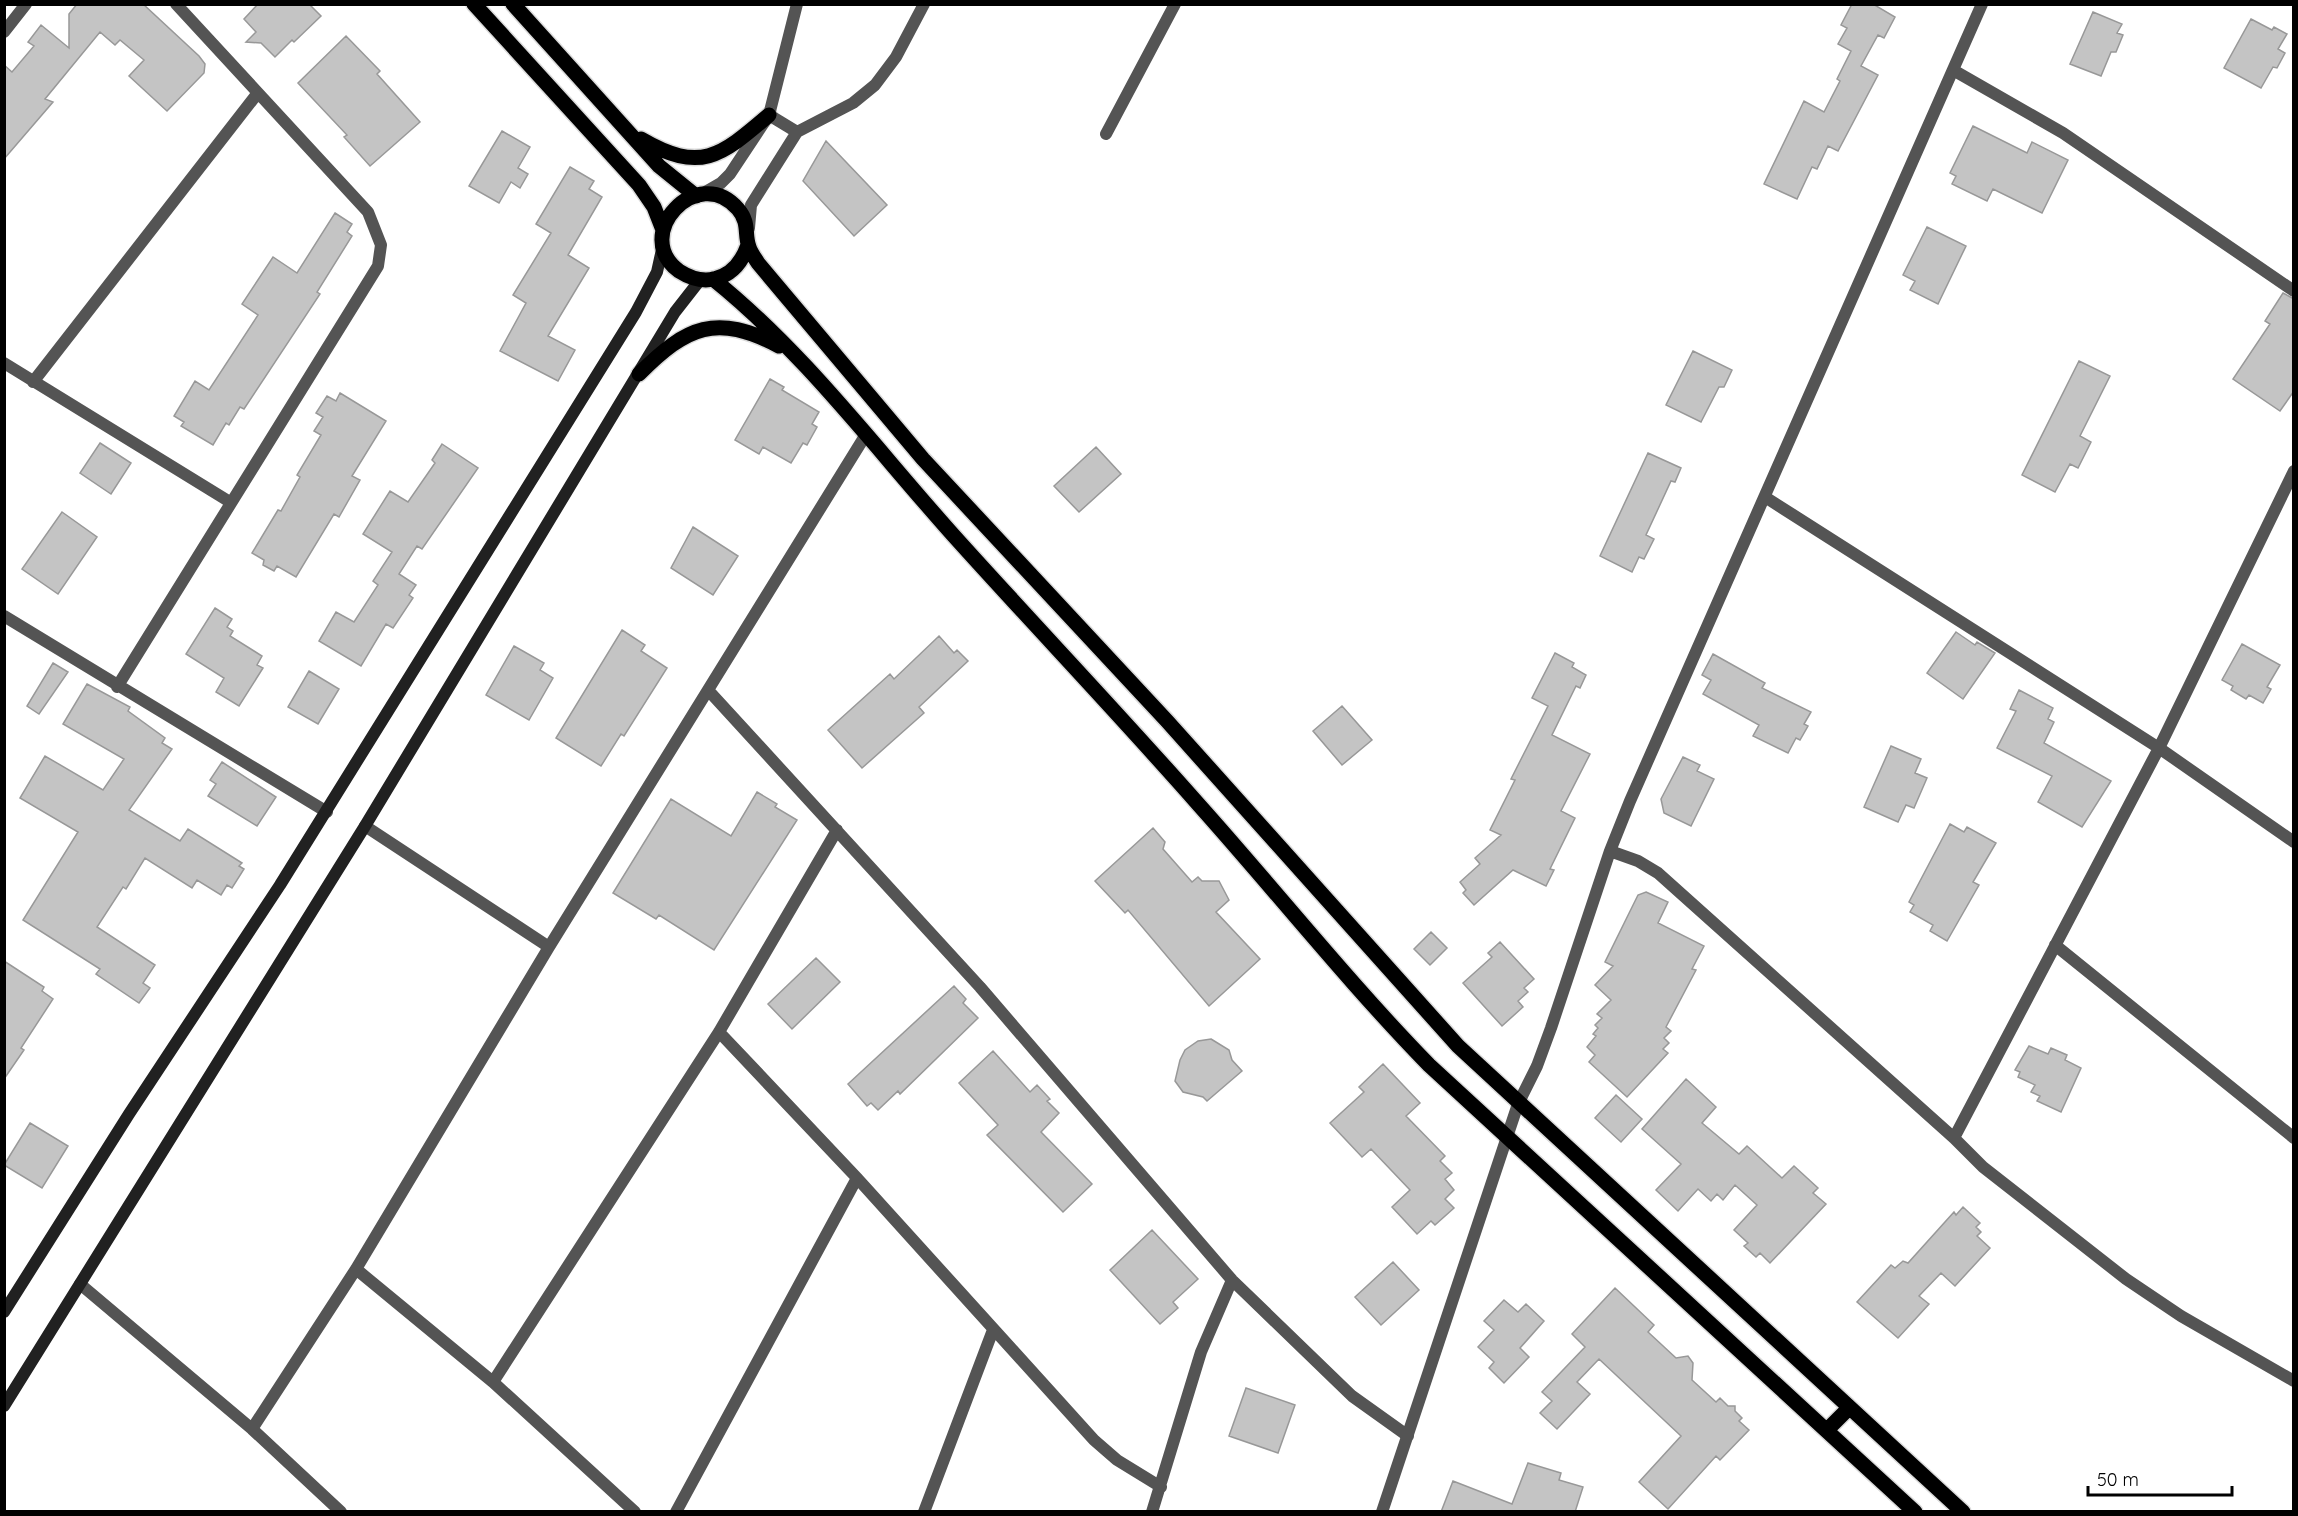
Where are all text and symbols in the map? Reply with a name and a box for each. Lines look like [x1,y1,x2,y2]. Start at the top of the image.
scale bar [2088,1459,2232,1497]
text: 50 m [2097,1468,2139,1491]

